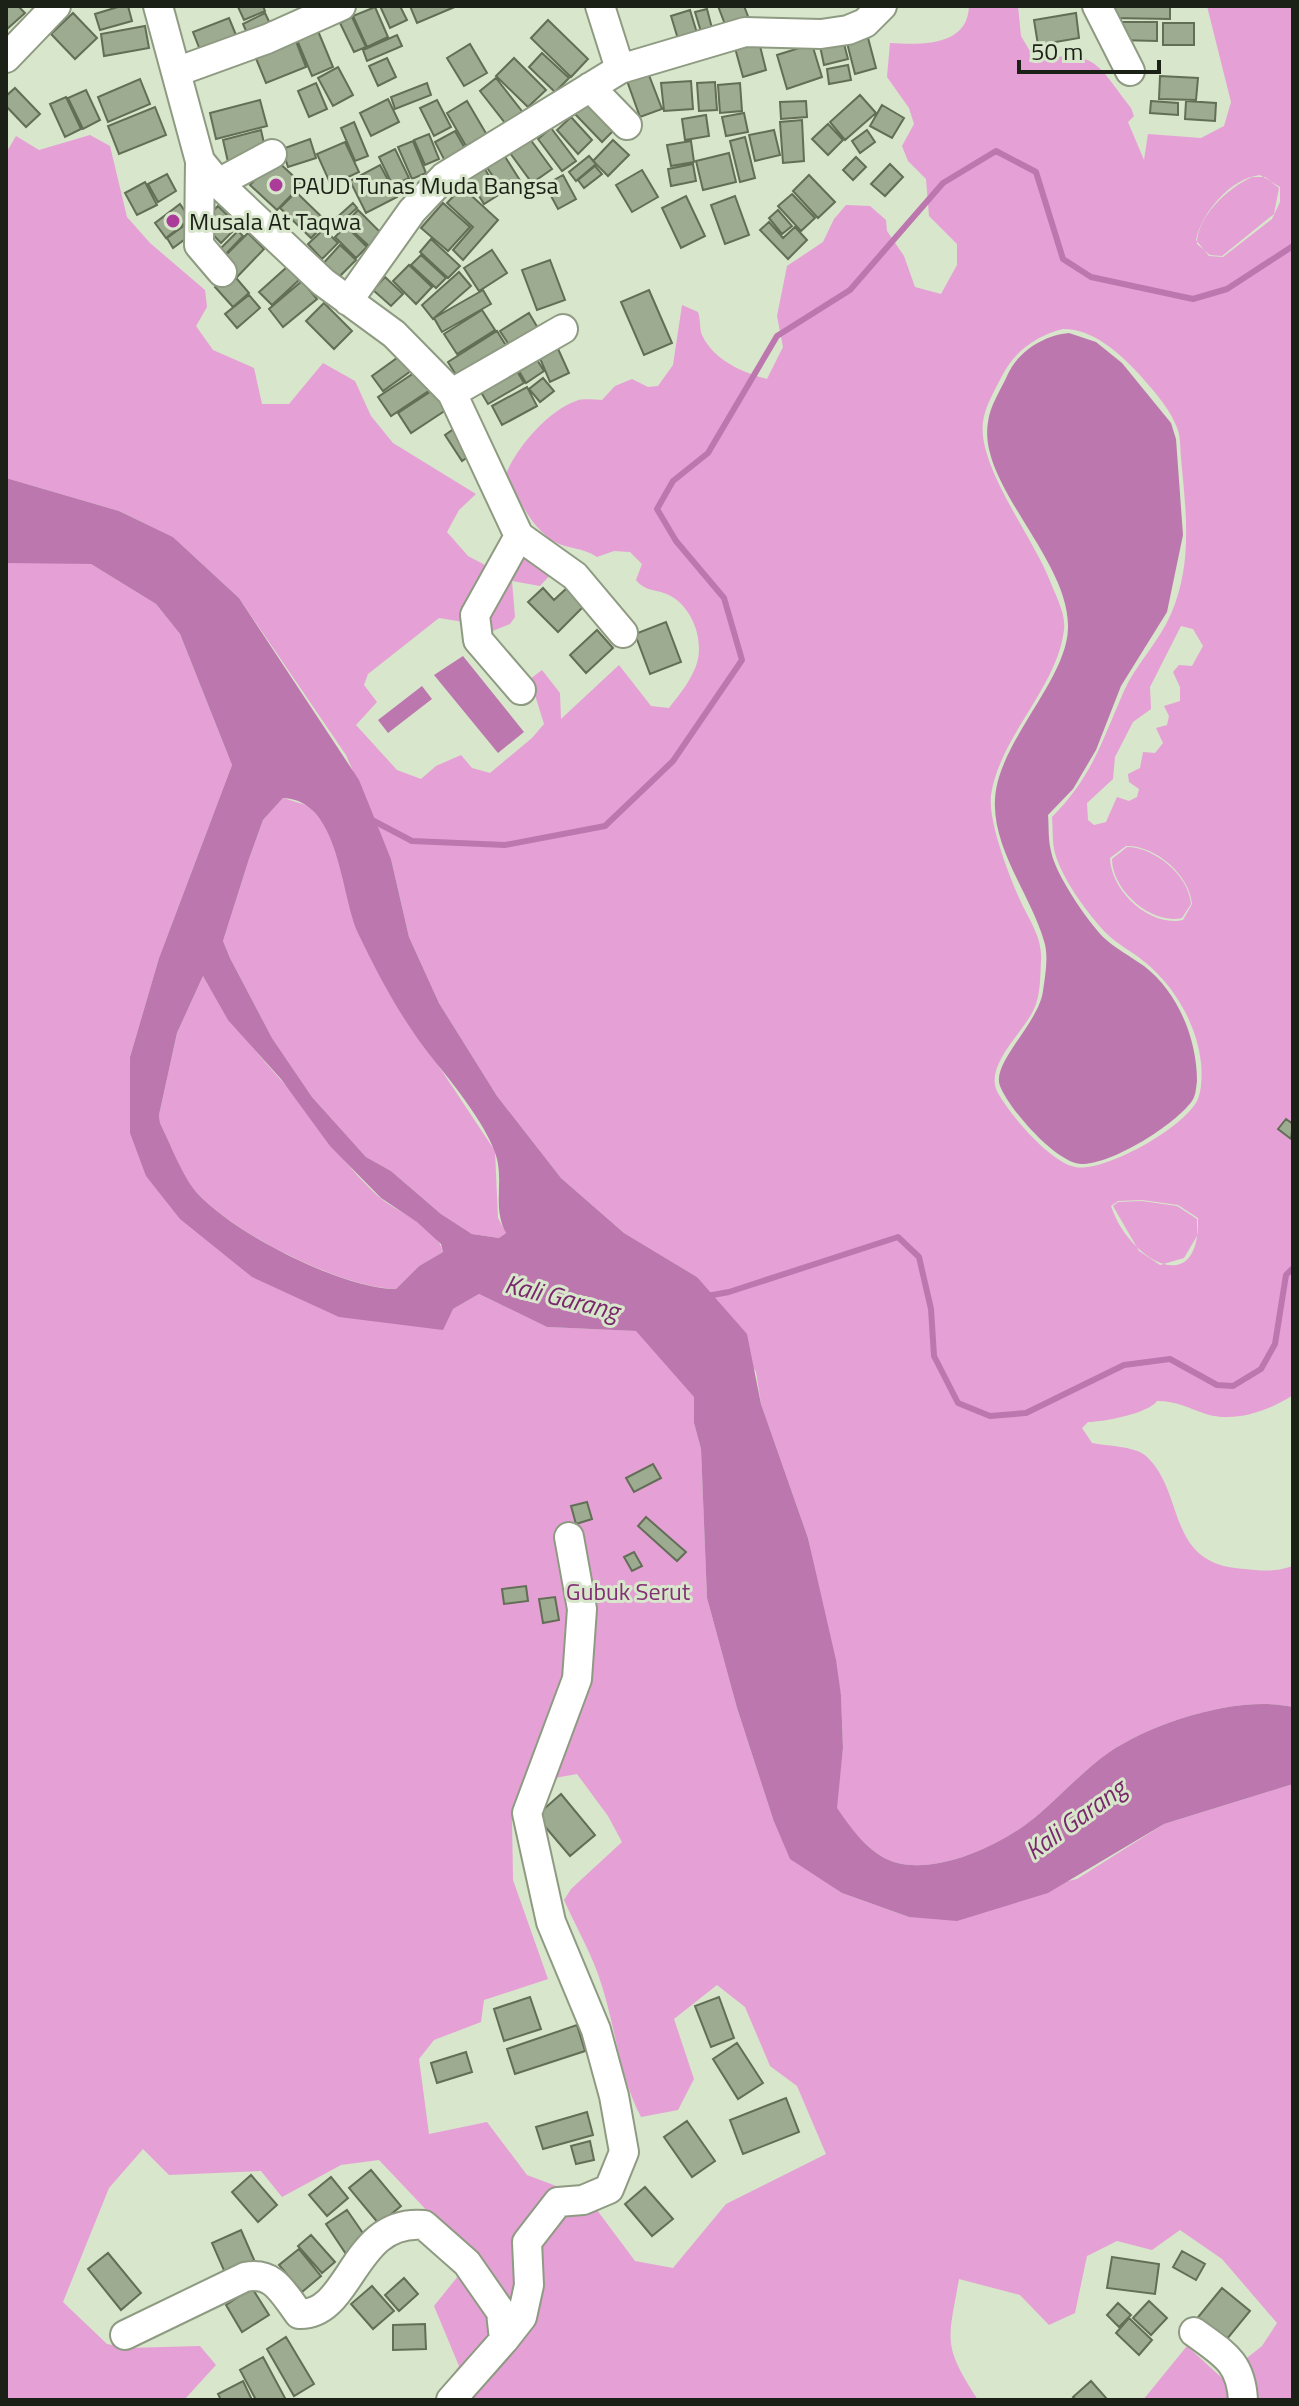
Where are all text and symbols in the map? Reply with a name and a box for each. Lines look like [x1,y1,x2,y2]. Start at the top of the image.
scale bar [1019,24,1159,74]
text: 50 m [1031,33,1083,69]
place label: PAUD Tunas Muda Bangsa [292,167,559,203]
marker: PAUD Tunas Muda Bangsa [267,176,285,194]
place label: Musala At Taqwa [189,203,361,239]
marker: Musala At Taqwa [164,212,182,230]
water label: Kali Garang [501,1264,626,1331]
park label: Gubuk Serut [566,1573,691,1609]
water label: Kali Garang [1016,1767,1136,1869]

